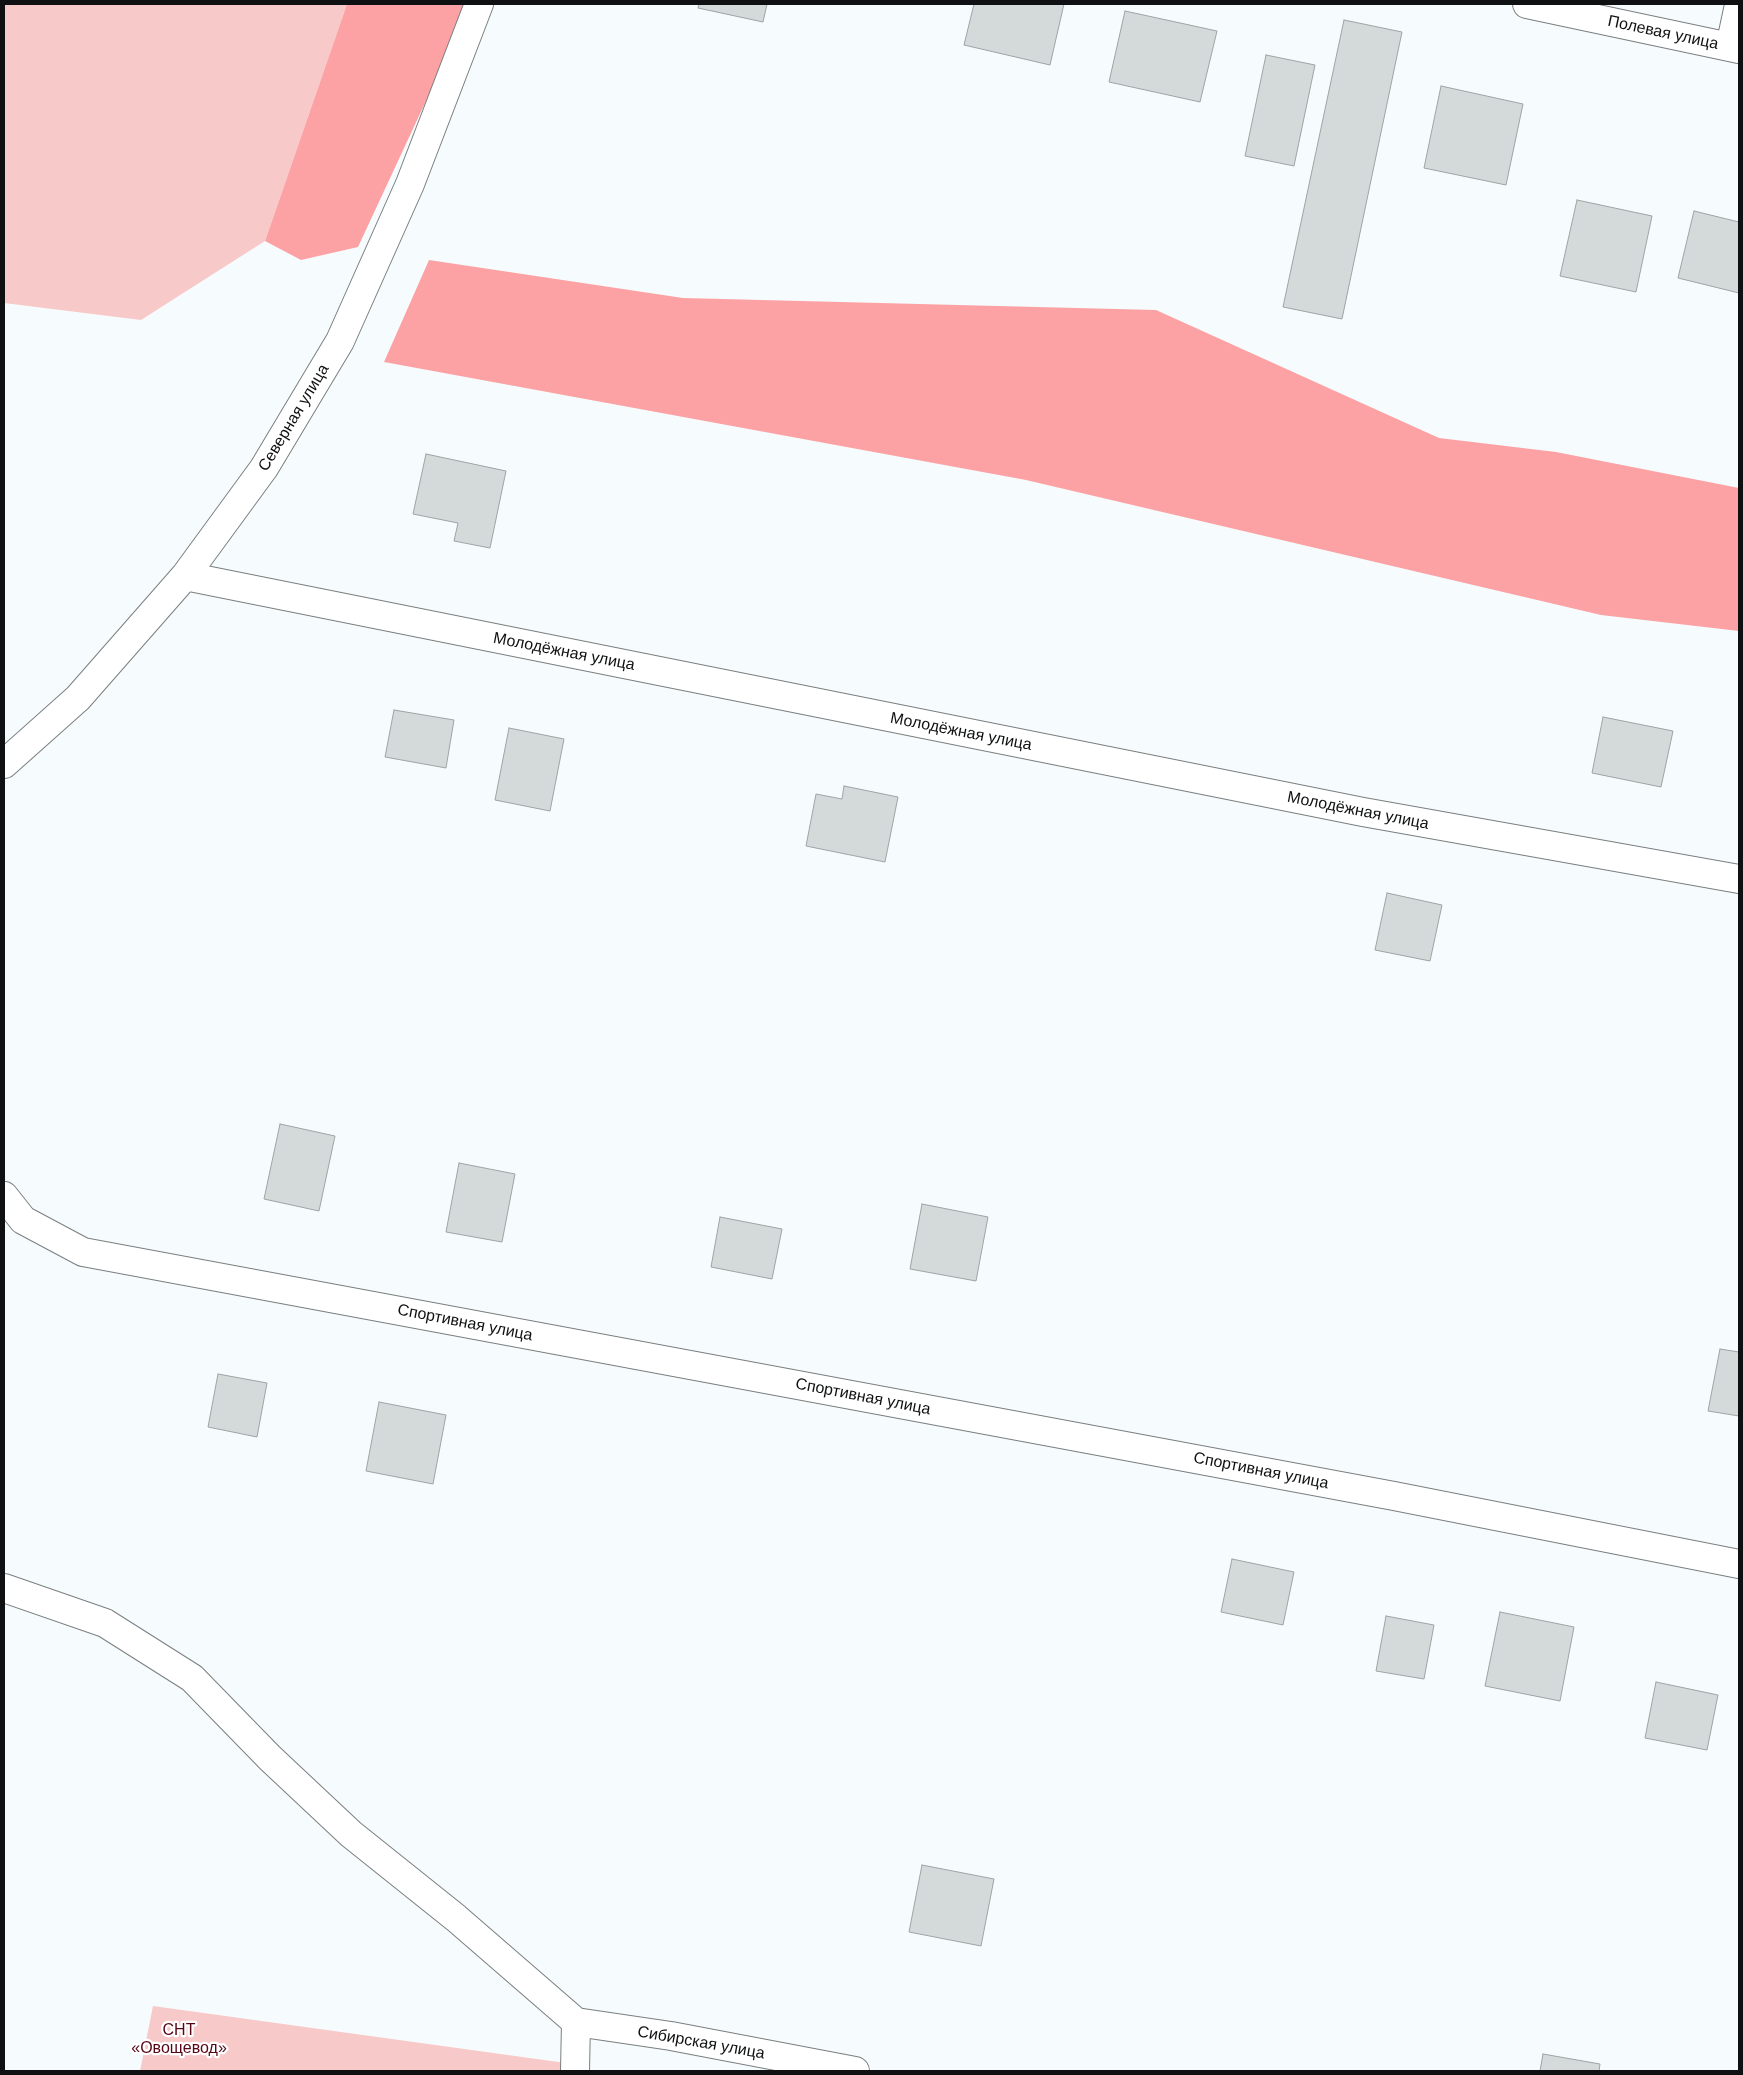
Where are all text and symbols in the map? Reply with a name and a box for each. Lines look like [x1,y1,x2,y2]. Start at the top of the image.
street label: Полевая улица [1606,12,1720,54]
street label: Северная улица [255,361,333,475]
street label: Молодёжная улица [492,629,636,675]
street label: Молодёжная улица [889,709,1033,755]
street label: Молодёжная улица [1286,788,1430,834]
street label: Спортивная улица [396,1300,534,1346]
street label: Спортивная улица [794,1374,932,1420]
street label: Спортивная улица [1192,1448,1330,1494]
park label: СНТ «Овощевод» [131,2021,227,2059]
street label: Сибирская улица [636,2022,766,2064]

